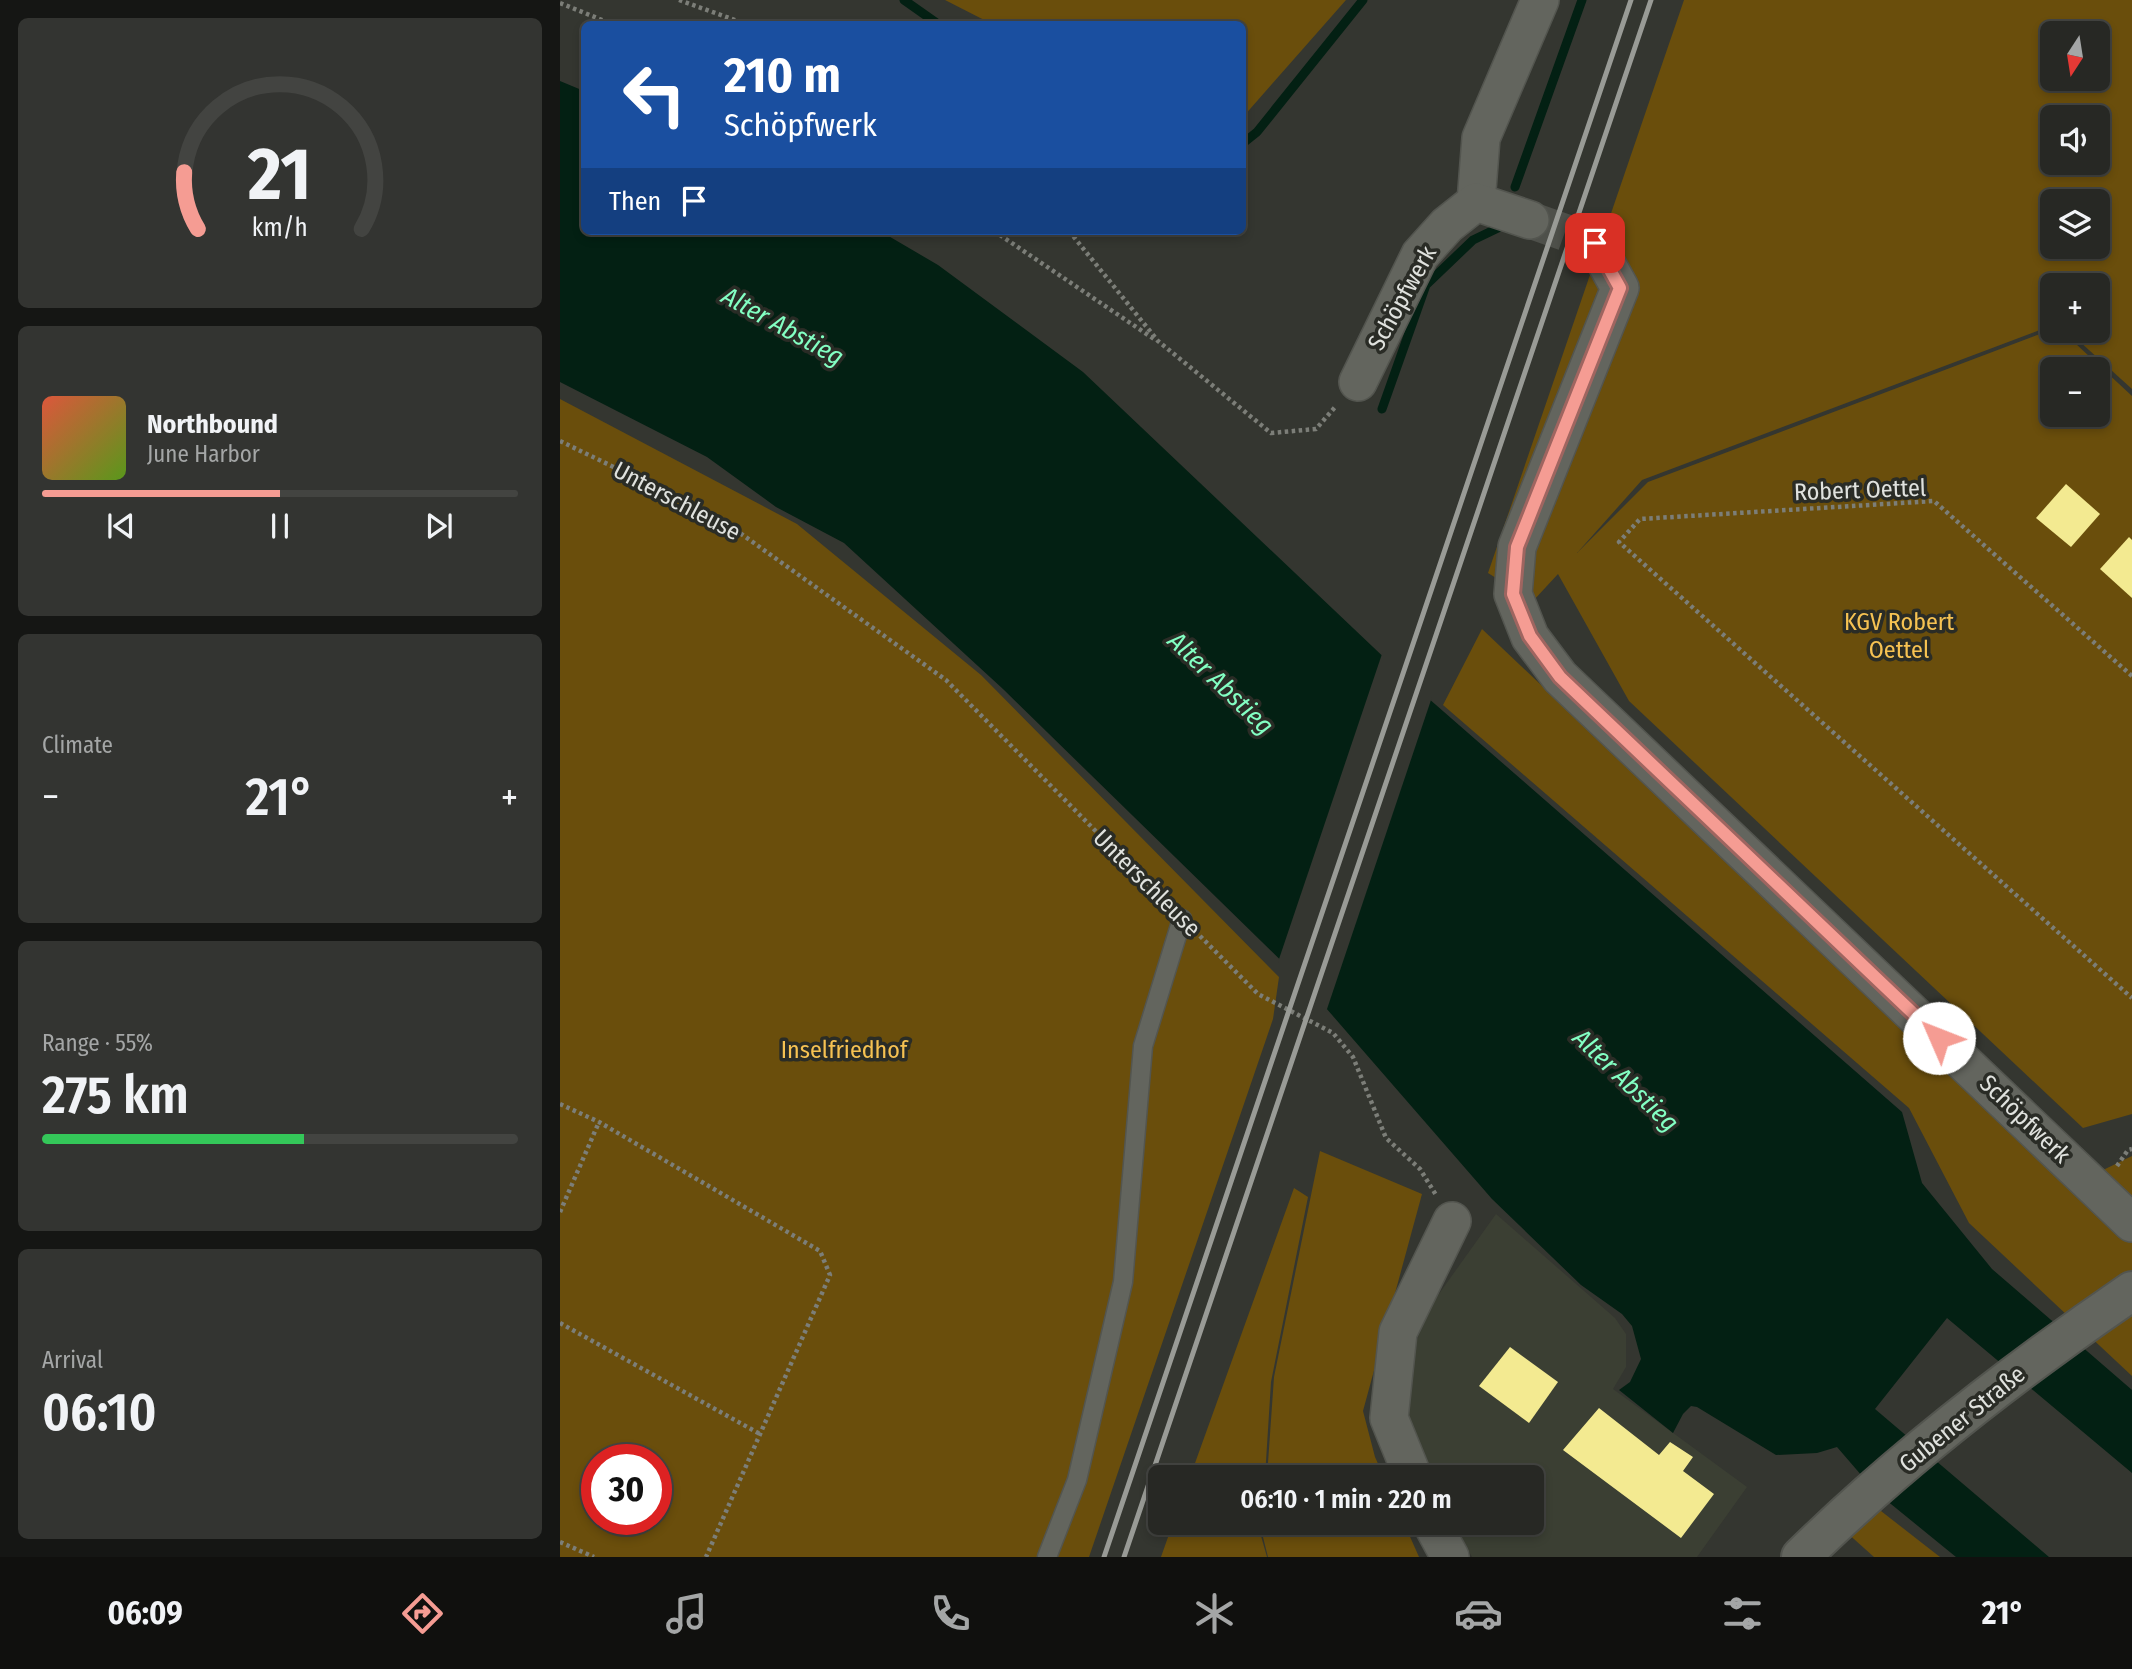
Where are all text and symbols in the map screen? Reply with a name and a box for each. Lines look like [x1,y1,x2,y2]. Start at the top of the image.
north arrow [2040,21,2110,91]
map controls [2040,21,2110,427]
text: 210 m [724,46,841,105]
icon: left [609,49,700,140]
button: sound [2040,105,2110,175]
text: Schöpfwerk [724,106,877,144]
text: 21 [247,131,312,218]
icon: arrive [675,182,713,220]
text: Then [609,186,661,217]
button: layers [2040,189,2110,259]
text: km/h [252,213,308,243]
pin [1565,213,1625,273]
icon: arrive [1576,224,1614,262]
street label: Schöpfwerk [1362,240,1442,355]
button: + [2040,273,2110,343]
water label: Alter Abstieg [715,280,849,373]
button: − [2040,357,2110,427]
text: Northbound [147,409,278,440]
text: June Harbor [147,440,260,468]
street label: Unterschleuse [609,456,745,546]
street label: Robert Oettel [1793,474,1927,506]
icon: previous [102,507,140,545]
icon: pause [261,507,299,545]
icon: next [420,507,458,545]
park label: KGV Robert Oettel [1844,608,1954,664]
water label: Alter Abstieg [1161,625,1280,741]
text: Climate [42,731,113,759]
text: 21° [245,766,314,829]
text: − [42,774,59,820]
text: + [501,774,518,820]
street label: Unterschleuse [1088,824,1206,942]
position arrow [1902,1001,1976,1075]
water label: Alter Abstieg [1566,1022,1685,1138]
text: Range · 55% [42,1029,153,1057]
park label: Inselfriedhof [781,1036,909,1064]
text: 275 km [42,1064,189,1127]
street label: Schöpfwerk [1974,1069,2077,1169]
text: Arrival [42,1346,103,1374]
street label: Gubener Straße [1894,1360,2030,1478]
text: 06:10 [42,1381,157,1444]
speed limit sign: 30 [581,1444,672,1535]
text: 06:10 · 1 min · 220 m [1240,1484,1452,1515]
icon: directions [398,1589,447,1638]
icon: music [662,1589,711,1638]
icon: phone [926,1589,975,1638]
icon: climate [1190,1589,1239,1638]
icon: car [1454,1589,1503,1638]
icon: filters [1718,1589,1767,1638]
text: 06:09 [107,1594,183,1632]
text: 21° [1982,1594,2024,1632]

